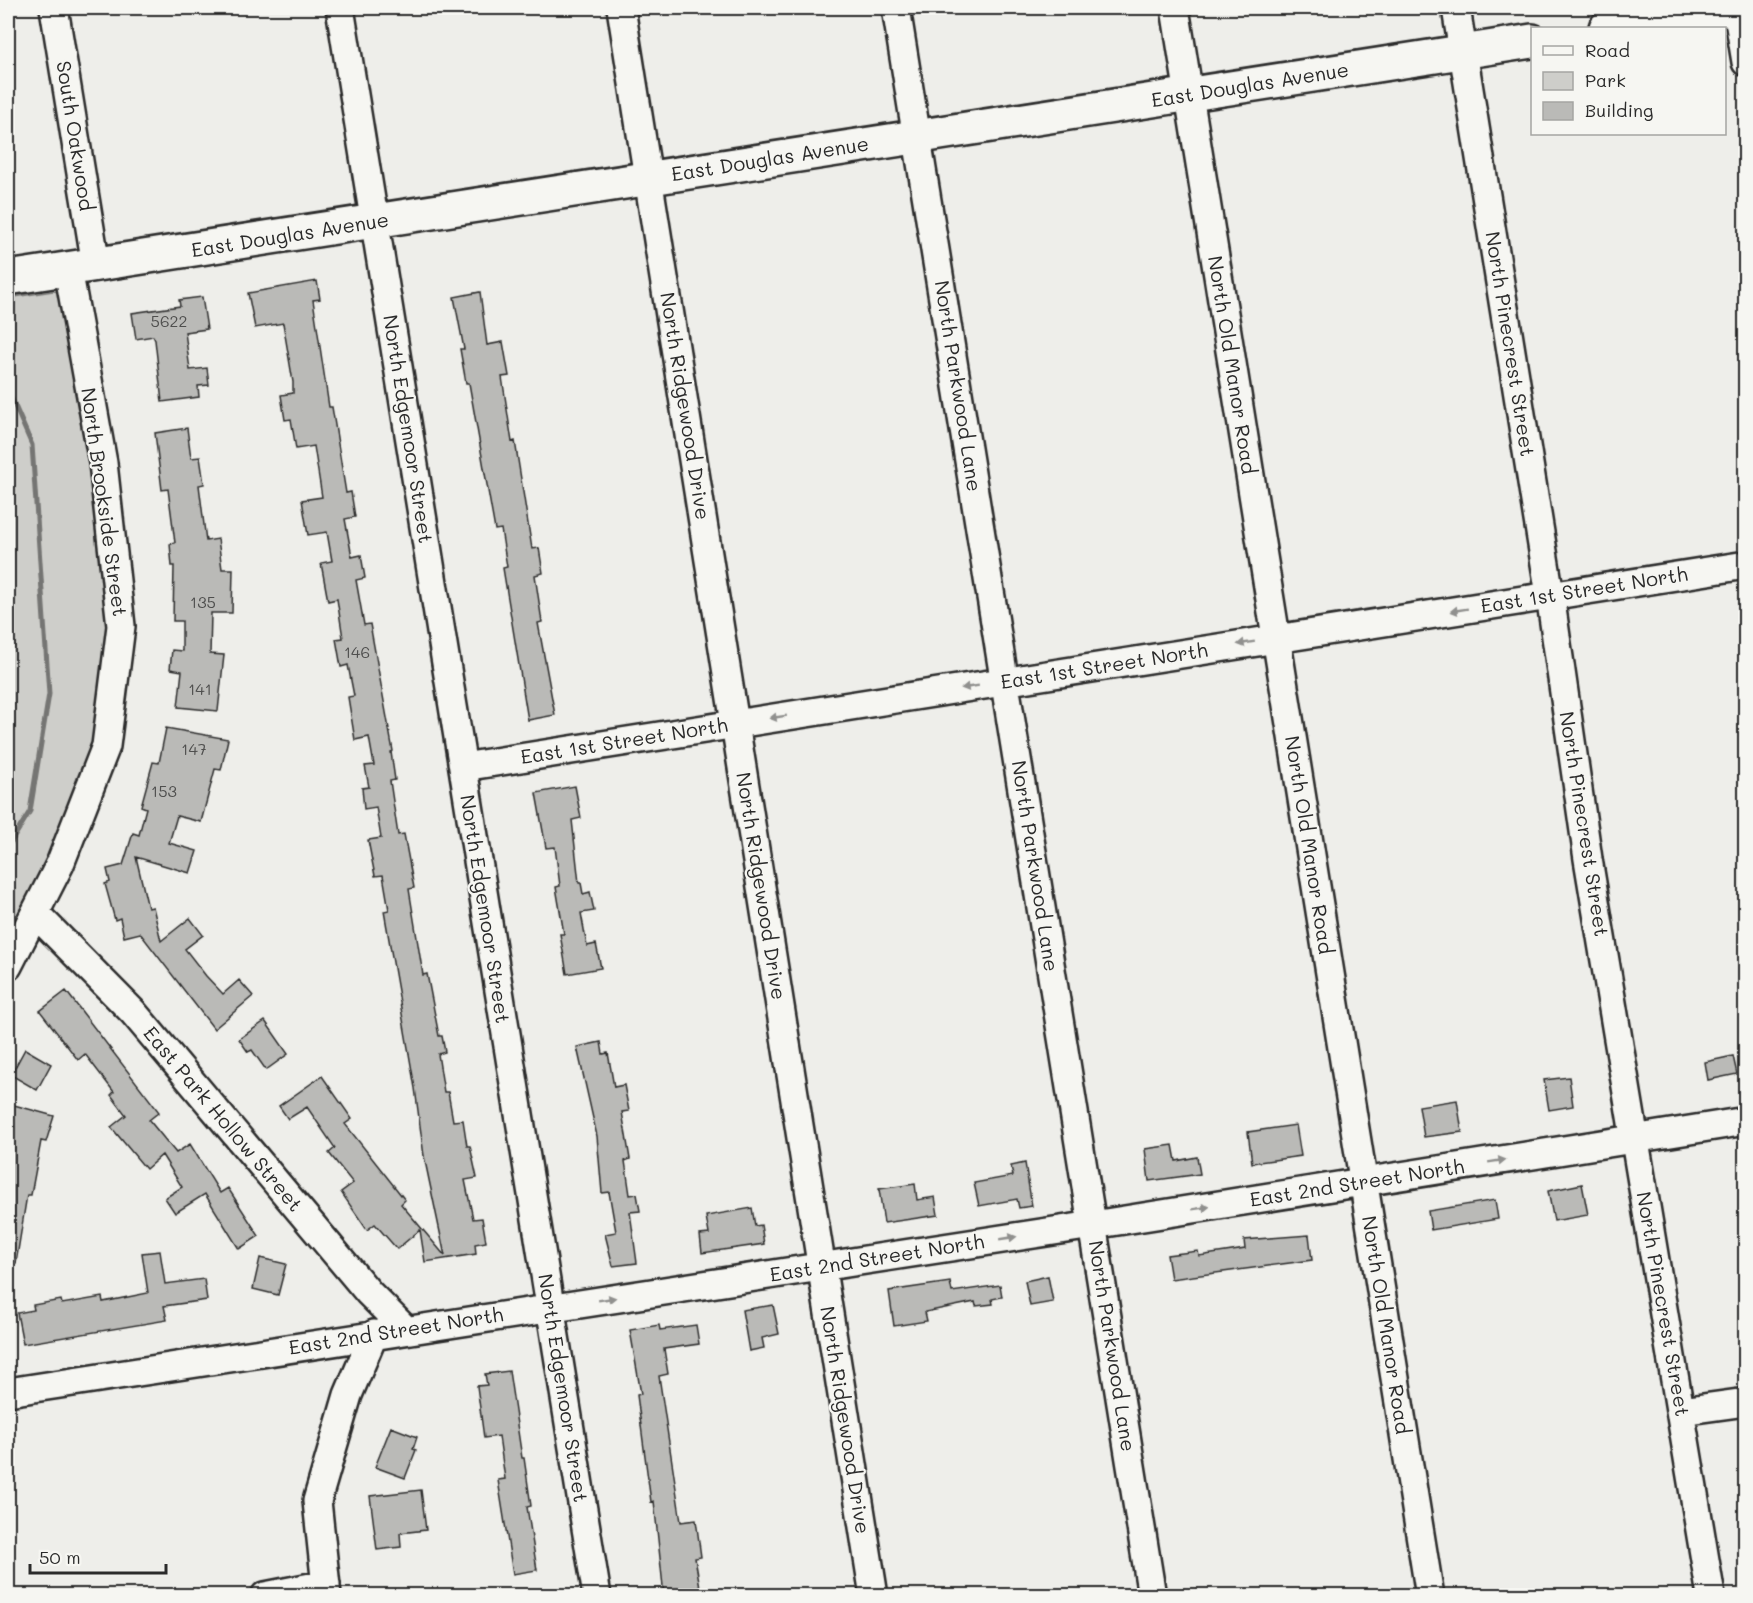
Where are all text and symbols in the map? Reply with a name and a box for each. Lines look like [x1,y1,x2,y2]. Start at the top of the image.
legend [1531,27,1726,135]
text: Road [1585,38,1630,62]
street label: East Douglas Avenue [1149,56,1351,112]
street label: South Oakwood [51,59,101,213]
text: Park [1585,68,1626,92]
text: Building [1585,98,1653,122]
street label: East Douglas Avenue [669,130,871,186]
street label: East Douglas Avenue [189,206,391,262]
street label: North Pinecrest Street [1480,229,1542,458]
street label: North Old Manor Road [1203,254,1263,476]
street label: North Parkwood Lane [929,278,989,493]
street label: North Ridgewood Drive [655,290,717,521]
house number: 5622 [151,310,187,331]
street label: North Edgemoor Street [378,313,440,545]
street label: North Brookside Street [76,386,134,618]
street label: East 1st Street North [1478,560,1689,618]
house number: 135 [190,591,216,612]
one-way arrow [1450,605,1469,614]
street label: East 1st Street North [998,636,1209,694]
one-way arrow [1236,639,1255,648]
house number: 146 [344,641,370,662]
house number: 141 [188,678,212,699]
one-way arrow [961,682,980,691]
street label: North Pinecrest Street [1554,709,1616,938]
street label: East 1st Street North [518,711,729,769]
one-way arrow [768,713,787,722]
street label: North Old Manor Road [1280,734,1340,956]
house number: 147 [181,738,207,759]
street label: North Parkwood Lane [1006,758,1066,973]
street label: North Ridgewood Drive [731,770,793,1001]
house number: 153 [151,780,177,801]
street label: North Edgemoor Street [455,793,517,1025]
street label: East Park Hollow Street [139,1020,309,1216]
street label: East 2nd Street North [1248,1152,1466,1212]
one-way arrow [1487,1156,1506,1165]
street label: North Pinecrest Street [1631,1189,1697,1418]
one-way arrow [1191,1204,1210,1213]
street label: North Old Manor Road [1357,1214,1417,1436]
street label: East 2nd Street North [768,1227,986,1287]
one-way arrow [998,1234,1017,1243]
street label: North Parkwood Lane [1083,1238,1143,1453]
street label: North Edgemoor Street [533,1272,595,1504]
one-way arrow [598,1295,617,1304]
street label: East 2nd Street North [287,1300,505,1360]
street label: North Ridgewood Drive [815,1304,877,1535]
scale bar [30,1537,166,1575]
text: 50 m [39,1545,81,1569]

